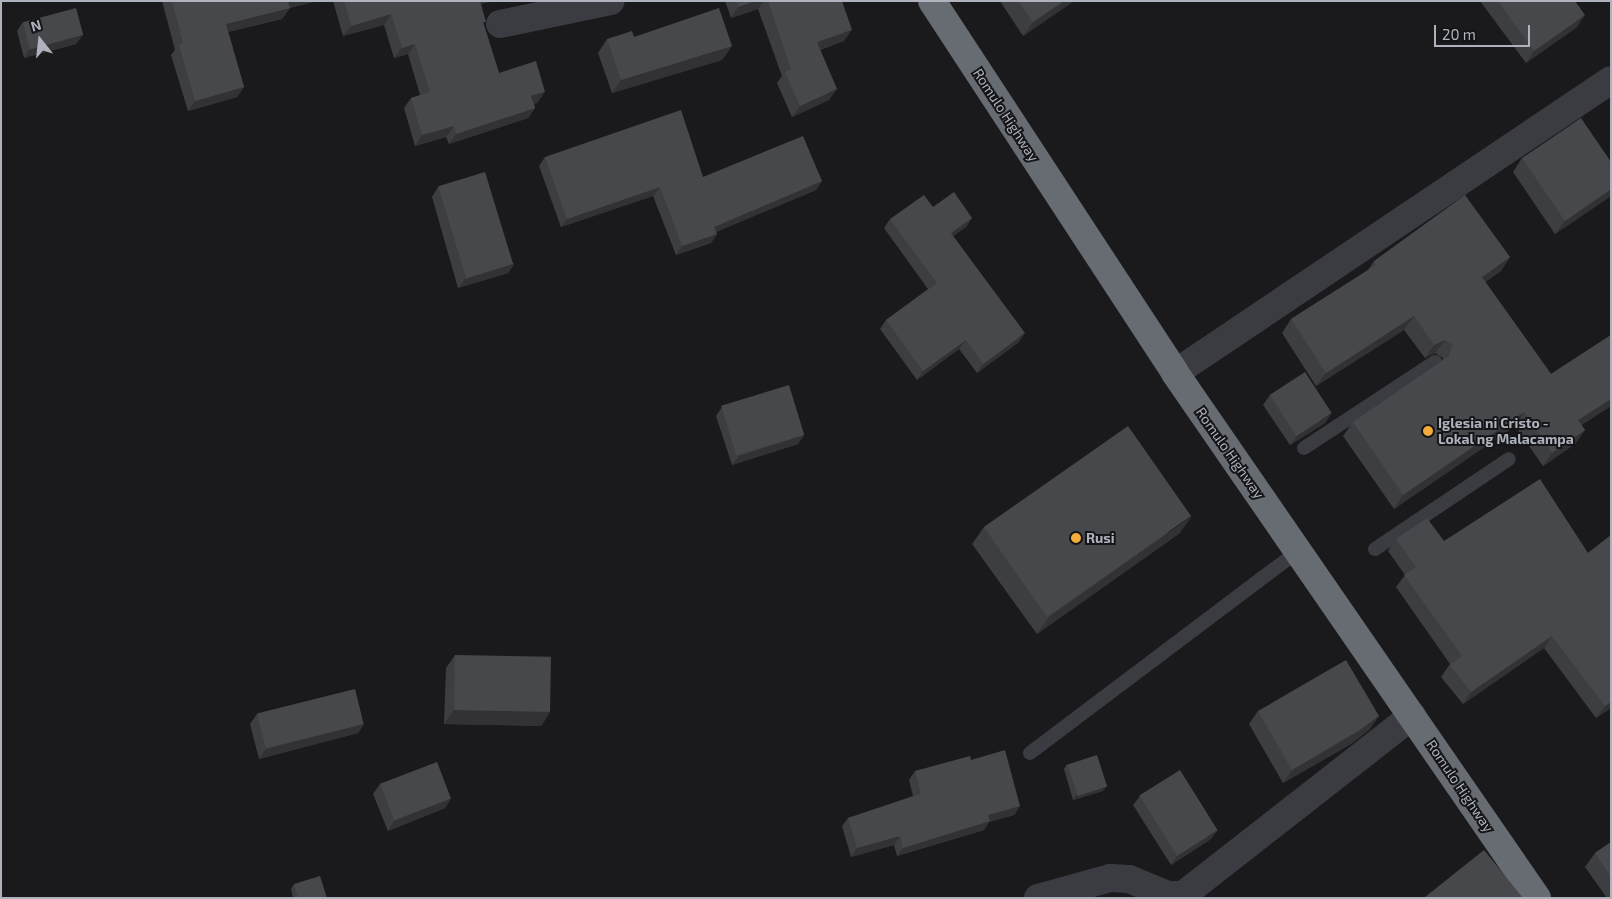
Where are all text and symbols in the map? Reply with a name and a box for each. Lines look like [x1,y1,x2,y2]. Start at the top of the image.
north arrow [15,15,65,65]
scale bar [1437,15,1533,47]
text: N [29,16,43,35]
text: 20 m [1442,25,1476,43]
street label: Romulo Highway [970,65,1042,165]
street label: Romulo Highway [1192,404,1268,502]
place label: Iglesia ni Cristo - Lokal ng Malacampa [1438,415,1574,448]
marker: Iglesia ni Cristo - Lokal ng Malacampa [1422,425,1434,437]
place label: Rusi [1086,530,1115,546]
marker: Rusi [1070,532,1082,544]
street label: Romulo Highway [1423,737,1497,835]

